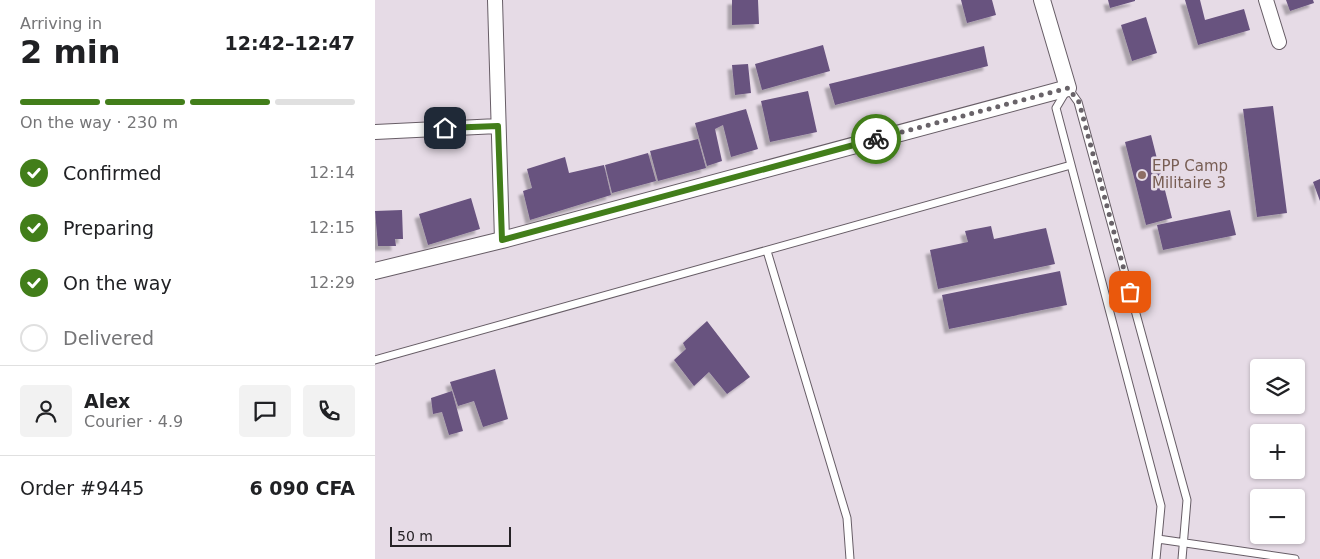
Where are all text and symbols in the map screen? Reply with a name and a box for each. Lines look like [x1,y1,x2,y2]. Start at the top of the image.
text: Arriving in [20,14,102,33]
text: 12:42–12:47 [225,32,355,54]
text: 2 min [20,33,121,71]
pin [424,107,466,149]
text: On the way · 230 m [20,113,178,132]
icon: home [431,114,459,142]
courier [851,114,901,164]
icon: bike [862,125,890,153]
place label: EPP Camp Militaire 3 [1152,157,1228,192]
icon: check [20,159,48,187]
text: Confirmed [63,162,162,184]
text: 12:14 [309,163,355,182]
marker: EPP Camp Militaire 3 [1136,169,1148,181]
icon: check [20,214,48,242]
text: Preparing [63,217,154,239]
text: 12:15 [309,218,355,237]
icon: check [20,269,48,297]
pin [1109,271,1151,313]
text: On the way [63,272,172,294]
text: 12:29 [309,273,355,292]
icon: bag [1116,278,1144,306]
text: Delivered [63,327,154,349]
map controls [1250,359,1305,544]
button: layers [1250,359,1305,414]
button: person [20,385,72,437]
button: chat [239,385,291,437]
button: phone [303,385,355,437]
text: Alex [84,390,130,412]
text: Courier · 4.9 [84,412,183,431]
button: + [1250,424,1305,479]
text: Order #9445 [20,477,144,499]
text: 6 090 CFA [249,477,355,499]
button: − [1250,489,1305,544]
scale bar [390,524,511,547]
text: 50 m [397,528,433,544]

